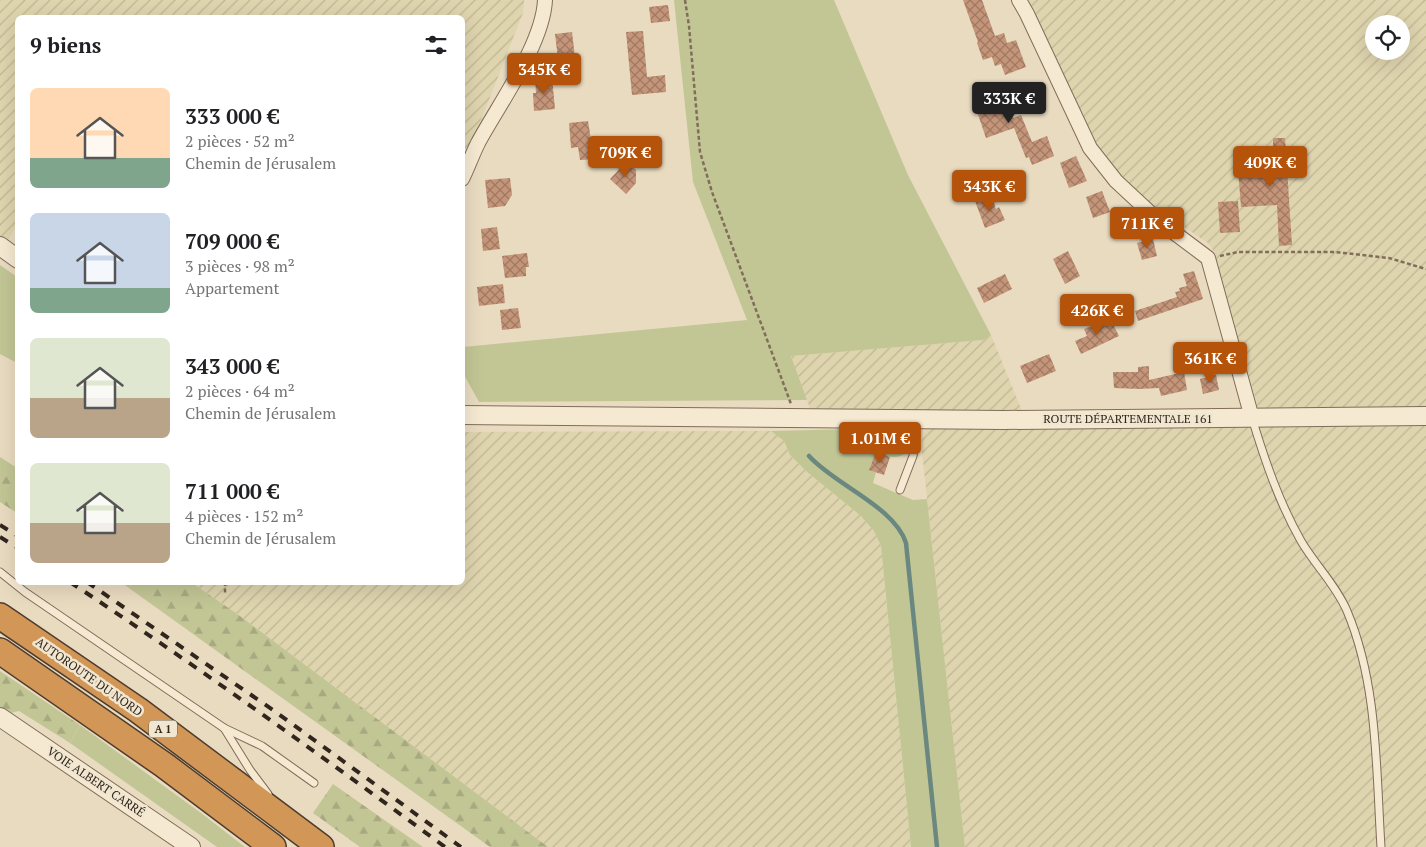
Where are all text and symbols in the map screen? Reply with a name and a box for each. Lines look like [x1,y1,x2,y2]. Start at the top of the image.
map controls [1365,15,1410,60]
button: locate [1365,15,1410,60]
text: 9 biens [30,31,101,59]
icon: filters [422,31,450,59]
pin: 345K € [503,52,585,95]
text: 345K € [518,58,570,80]
pin: 333K € [968,82,1050,124]
text: 333K € [983,87,1035,109]
text: 333 000 € [185,102,279,130]
icon: home [70,108,130,168]
text: 2 pièces · 52 m² [185,130,295,152]
pin: 709K € [584,136,666,178]
text: 709K € [599,141,651,163]
pin: 409K € [1229,146,1311,188]
text: 409K € [1244,151,1296,173]
text: Chemin de Jérusalem [185,152,336,174]
pin: 343K € [948,170,1030,212]
text: 343K € [963,175,1015,197]
pin: 711K € [1106,206,1188,249]
text: 711K € [1121,212,1173,234]
text: 709 000 € [185,227,279,255]
icon: home [70,233,130,293]
text: 3 pièces · 98 m² [185,255,295,277]
text: Appartement [185,277,280,299]
pin: 426K € [1056,294,1138,336]
text: 426K € [1071,299,1123,321]
pin: 361K € [1169,342,1251,384]
text: 361K € [1184,347,1236,369]
text: 343 000 € [185,352,279,380]
icon: home [70,358,130,418]
text: 2 pièces · 64 m² [185,380,295,402]
text: Chemin de Jérusalem [185,402,336,424]
street label: ROUTE DÉPARTEMENTALE 161 [1043,411,1213,426]
pin: 1.01M € [834,422,926,464]
text: 1.01M € [850,427,910,449]
text: 711 000 € [185,477,279,505]
icon: home [70,483,130,543]
text: 4 pièces · 152 m² [185,505,303,527]
text: Chemin de Jérusalem [185,527,336,549]
street label: AUTOROUTE DU NORD [33,634,146,719]
road number: A 1 [149,721,177,738]
street label: VOIE ALBERT CARRÉ [44,743,148,820]

